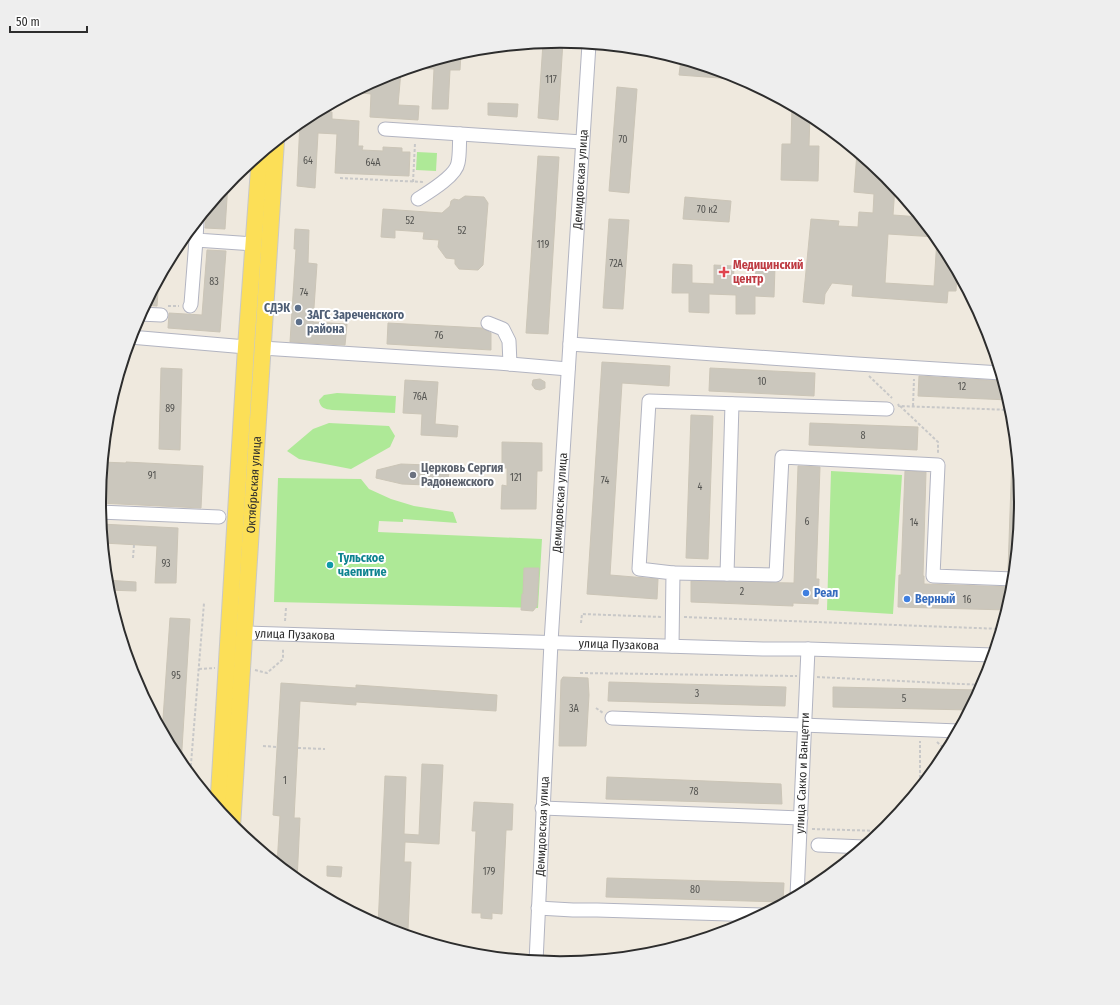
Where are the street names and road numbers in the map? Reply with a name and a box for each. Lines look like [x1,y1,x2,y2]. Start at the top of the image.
street label: Демидовская улица [570,129,591,231]
street label: Октябрьская улица [244,436,264,534]
street label: Демидовская улица [550,452,570,554]
street label: улица Пузакова [255,626,335,643]
street label: улица Пузакова [579,636,659,653]
street label: улица Сакко и Ванцетти [793,712,812,834]
street label: Демидовская улица [533,776,552,877]

